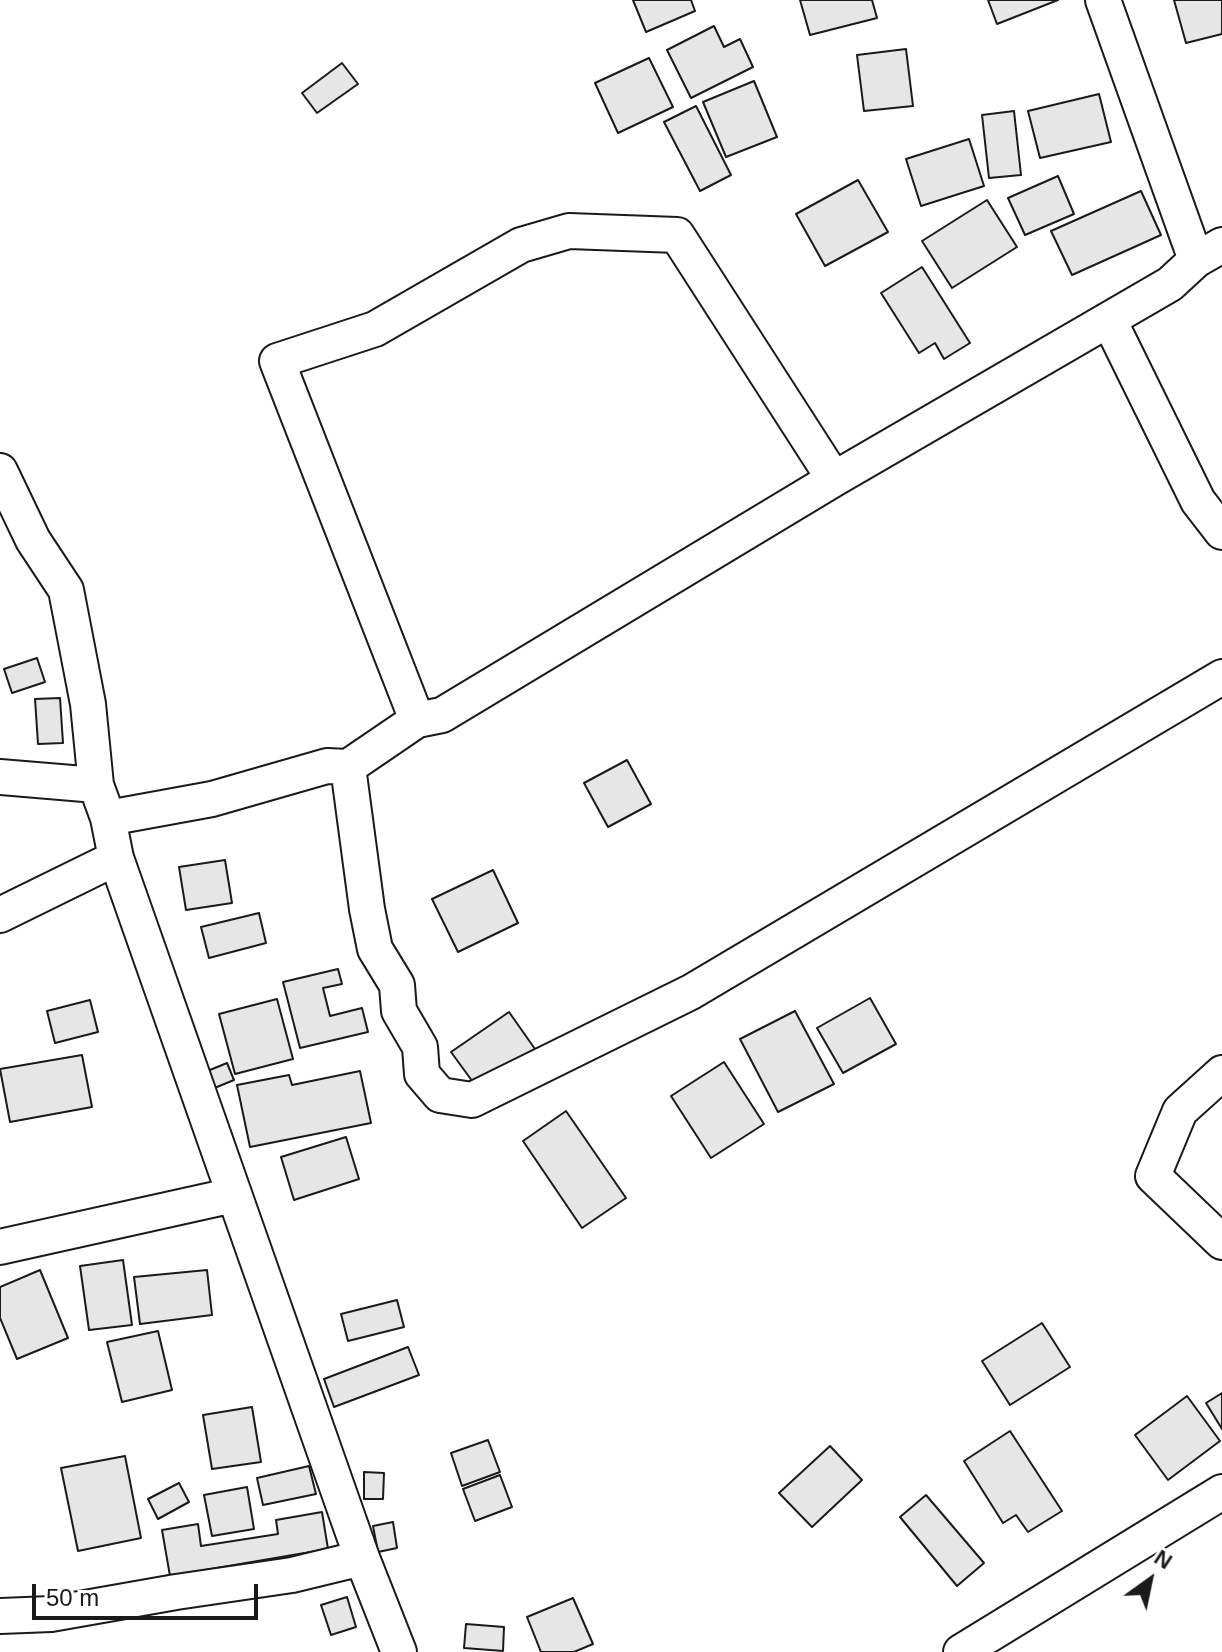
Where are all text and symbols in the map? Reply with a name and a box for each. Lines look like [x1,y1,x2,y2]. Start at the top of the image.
north arrow [1110,1540,1190,1620]
text: N [1150,1545,1177,1574]
scale bar [36,1568,262,1618]
text: 50 m [46,1584,99,1611]

